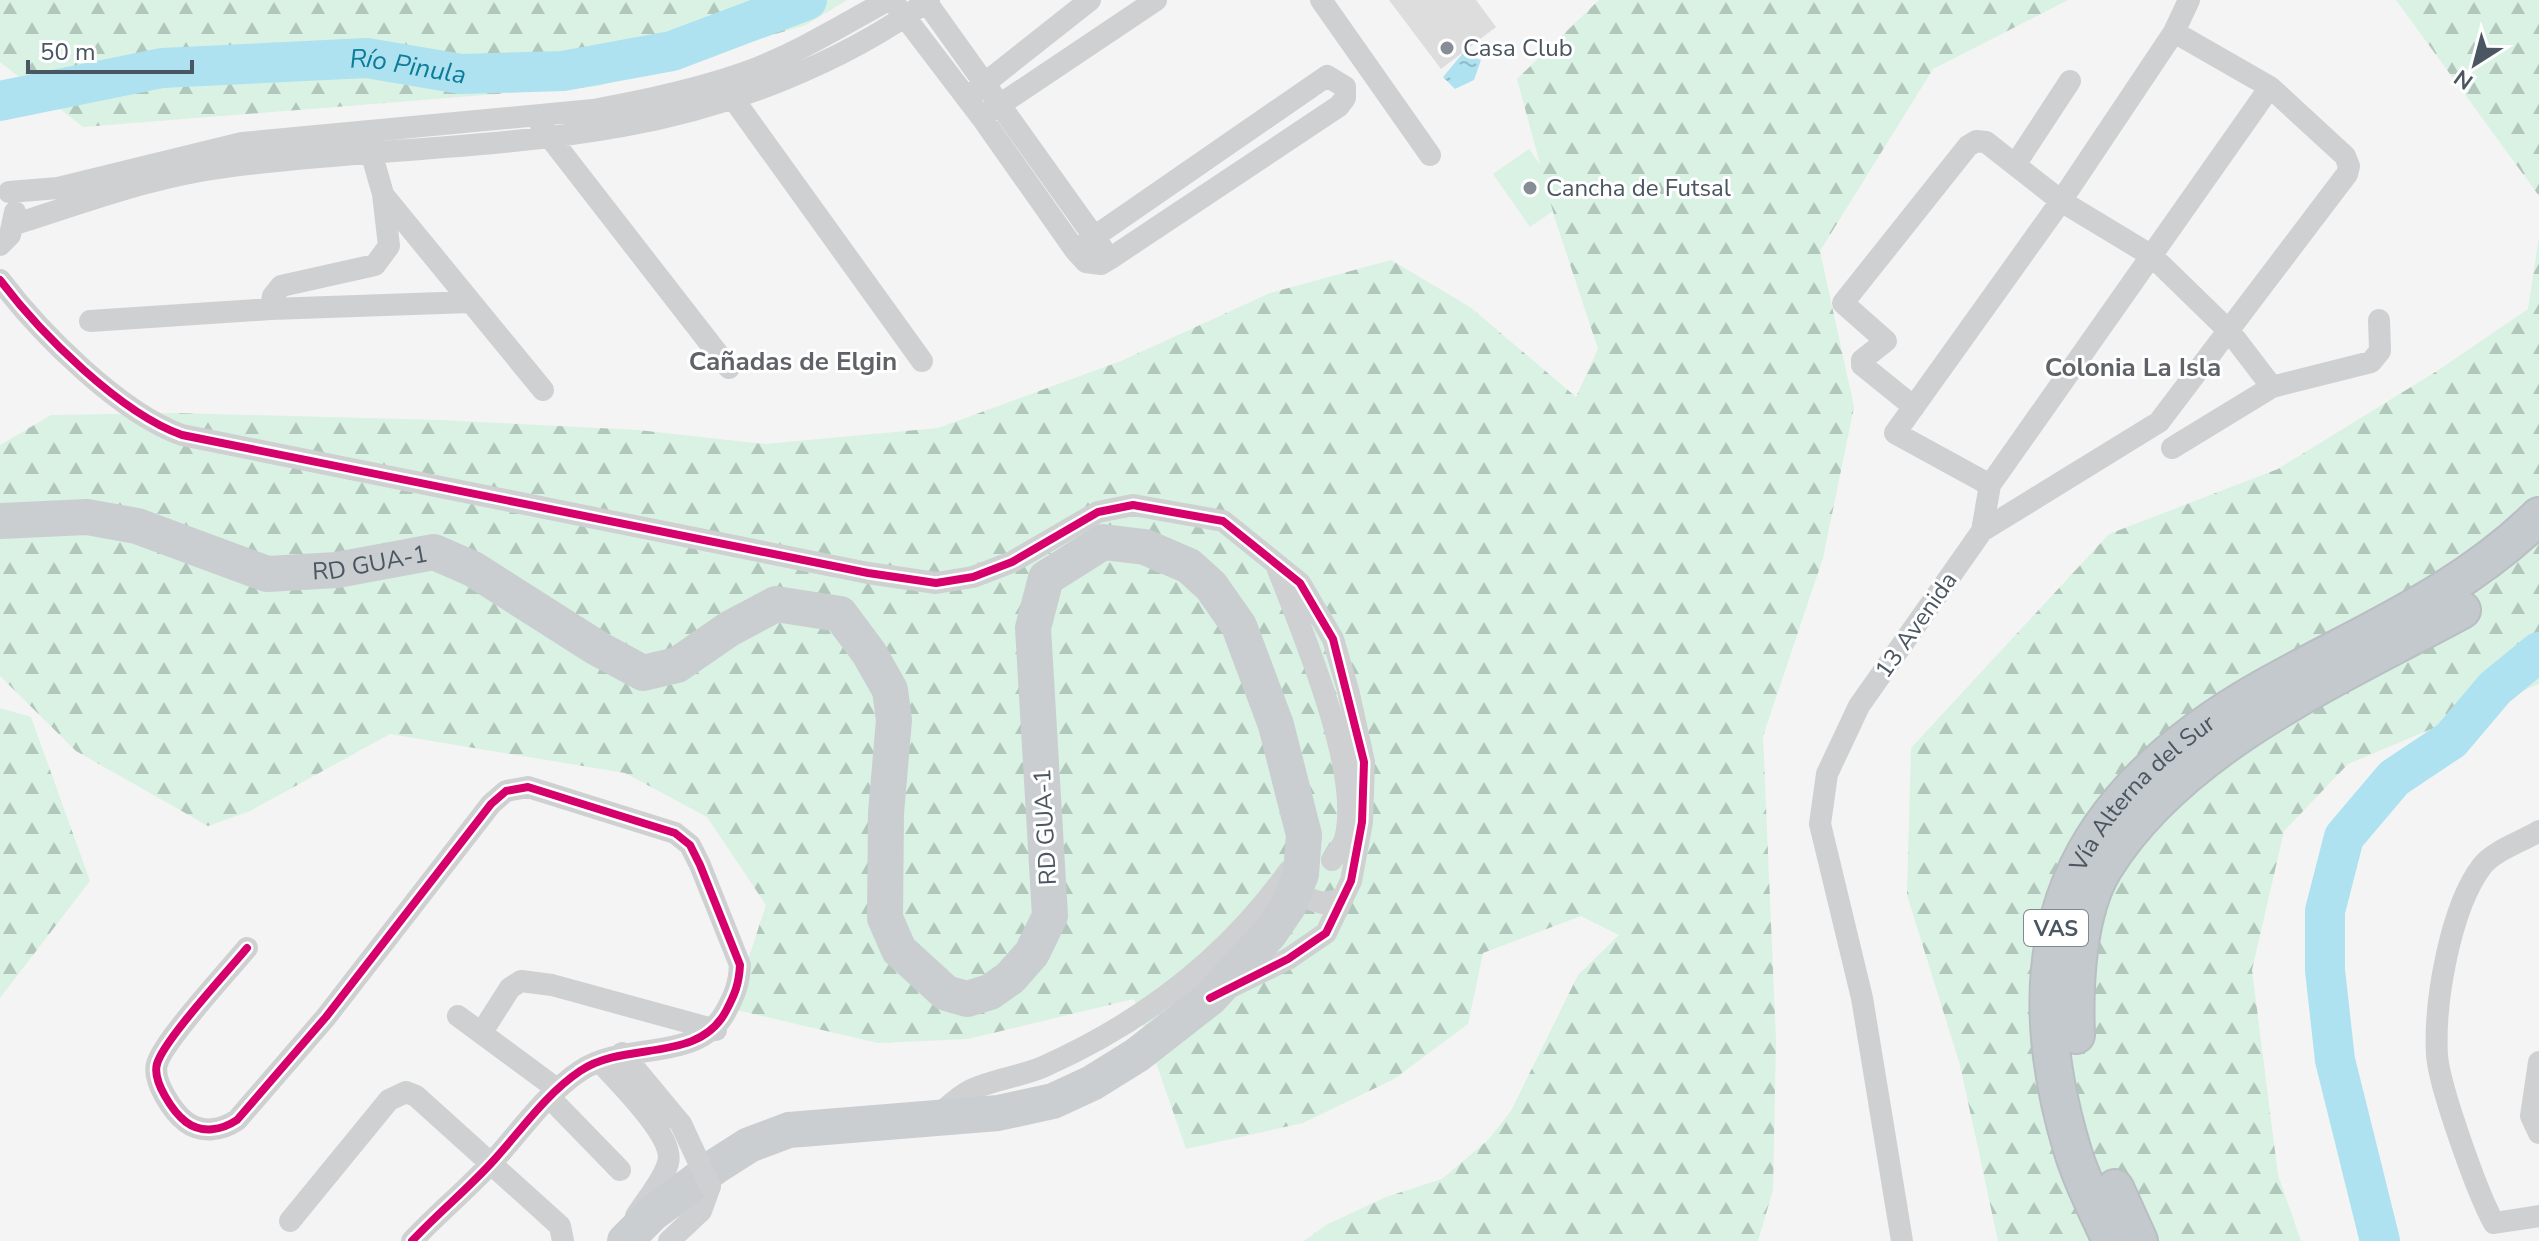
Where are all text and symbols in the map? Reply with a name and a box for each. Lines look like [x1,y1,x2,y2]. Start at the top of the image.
scale bar [28,24,192,74]
north arrow [2435,24,2515,104]
place label: Casa Club [1463,32,1573,64]
text: 50 m [40,36,96,68]
marker: Casa Club [1438,39,1456,57]
water label: Río Pinula [349,41,469,93]
text: N [2448,62,2479,96]
place label: Cancha de Futsal [1546,172,1731,204]
marker: Cancha de Futsal [1521,179,1539,197]
district label: Cañadas de Elgin [689,344,897,379]
district label: Colonia La Isla [2045,350,2221,385]
street label: RD GUA-1 [311,538,430,587]
street label: 13 Avenida [1868,566,1964,684]
street label: Vía Alterna del Sur [2062,707,2222,878]
street label: RD GUA-1 [1026,768,1064,886]
road number: VAS [2024,910,2088,946]

